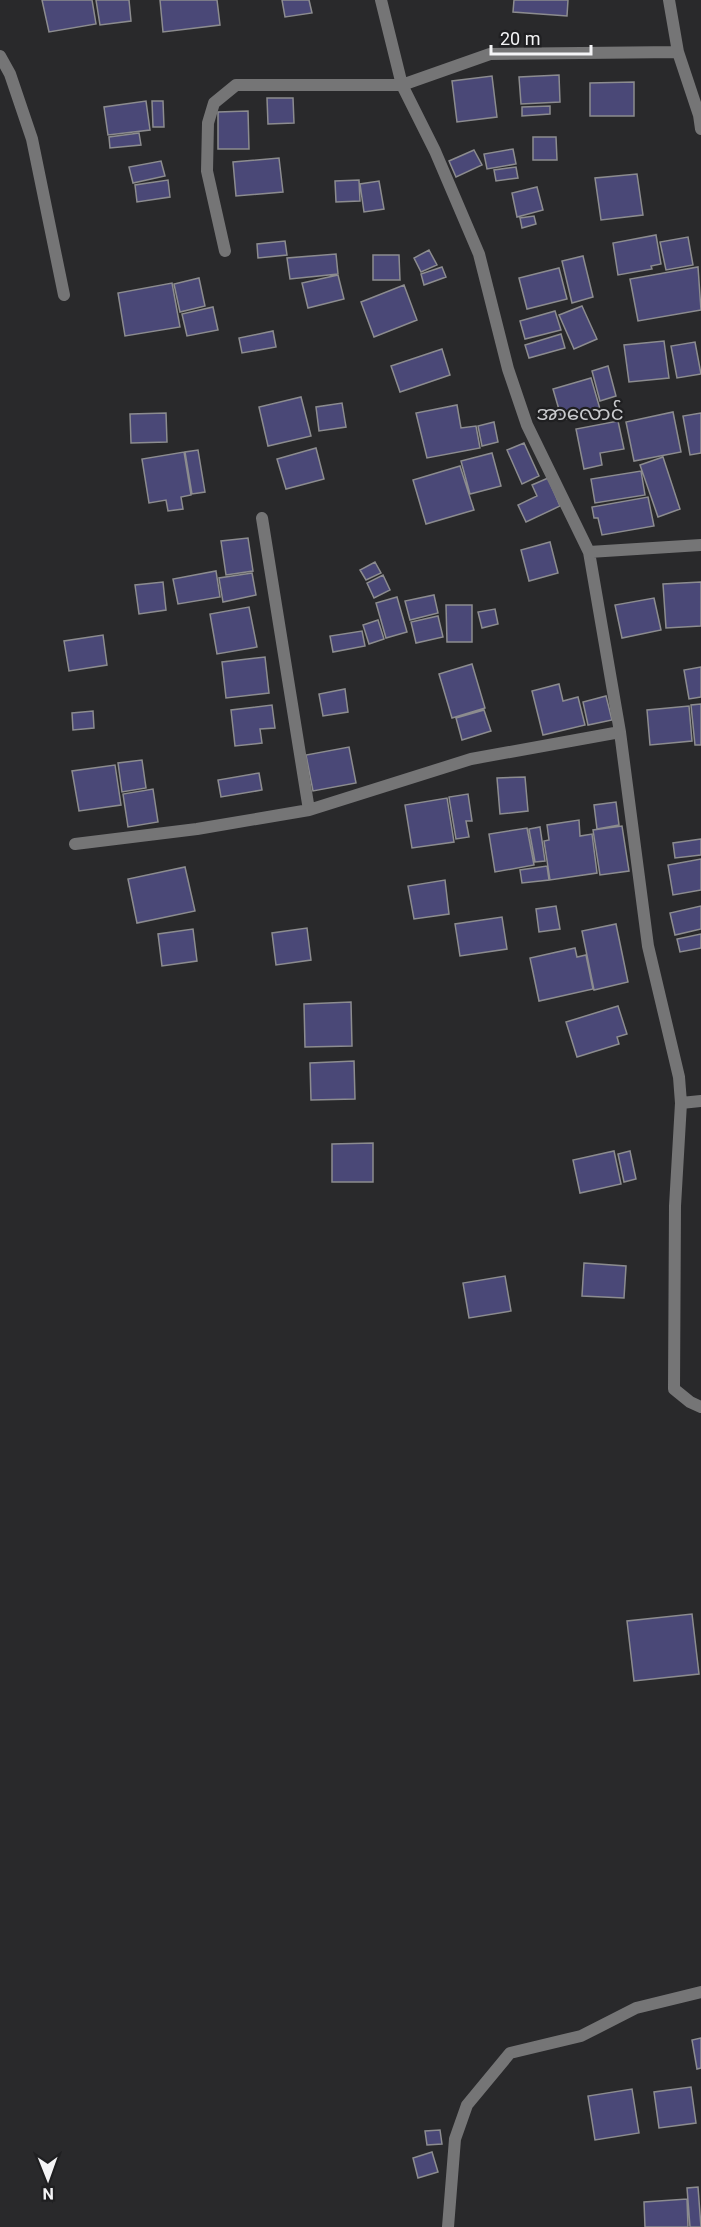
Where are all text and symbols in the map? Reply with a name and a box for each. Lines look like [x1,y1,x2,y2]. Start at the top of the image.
scale bar [491,18,592,56]
text: 20 m [500,28,540,49]
district label: အာလောင် [536,399,624,425]
north arrow [18,2149,78,2209]
text: N [42,2184,54,2203]

